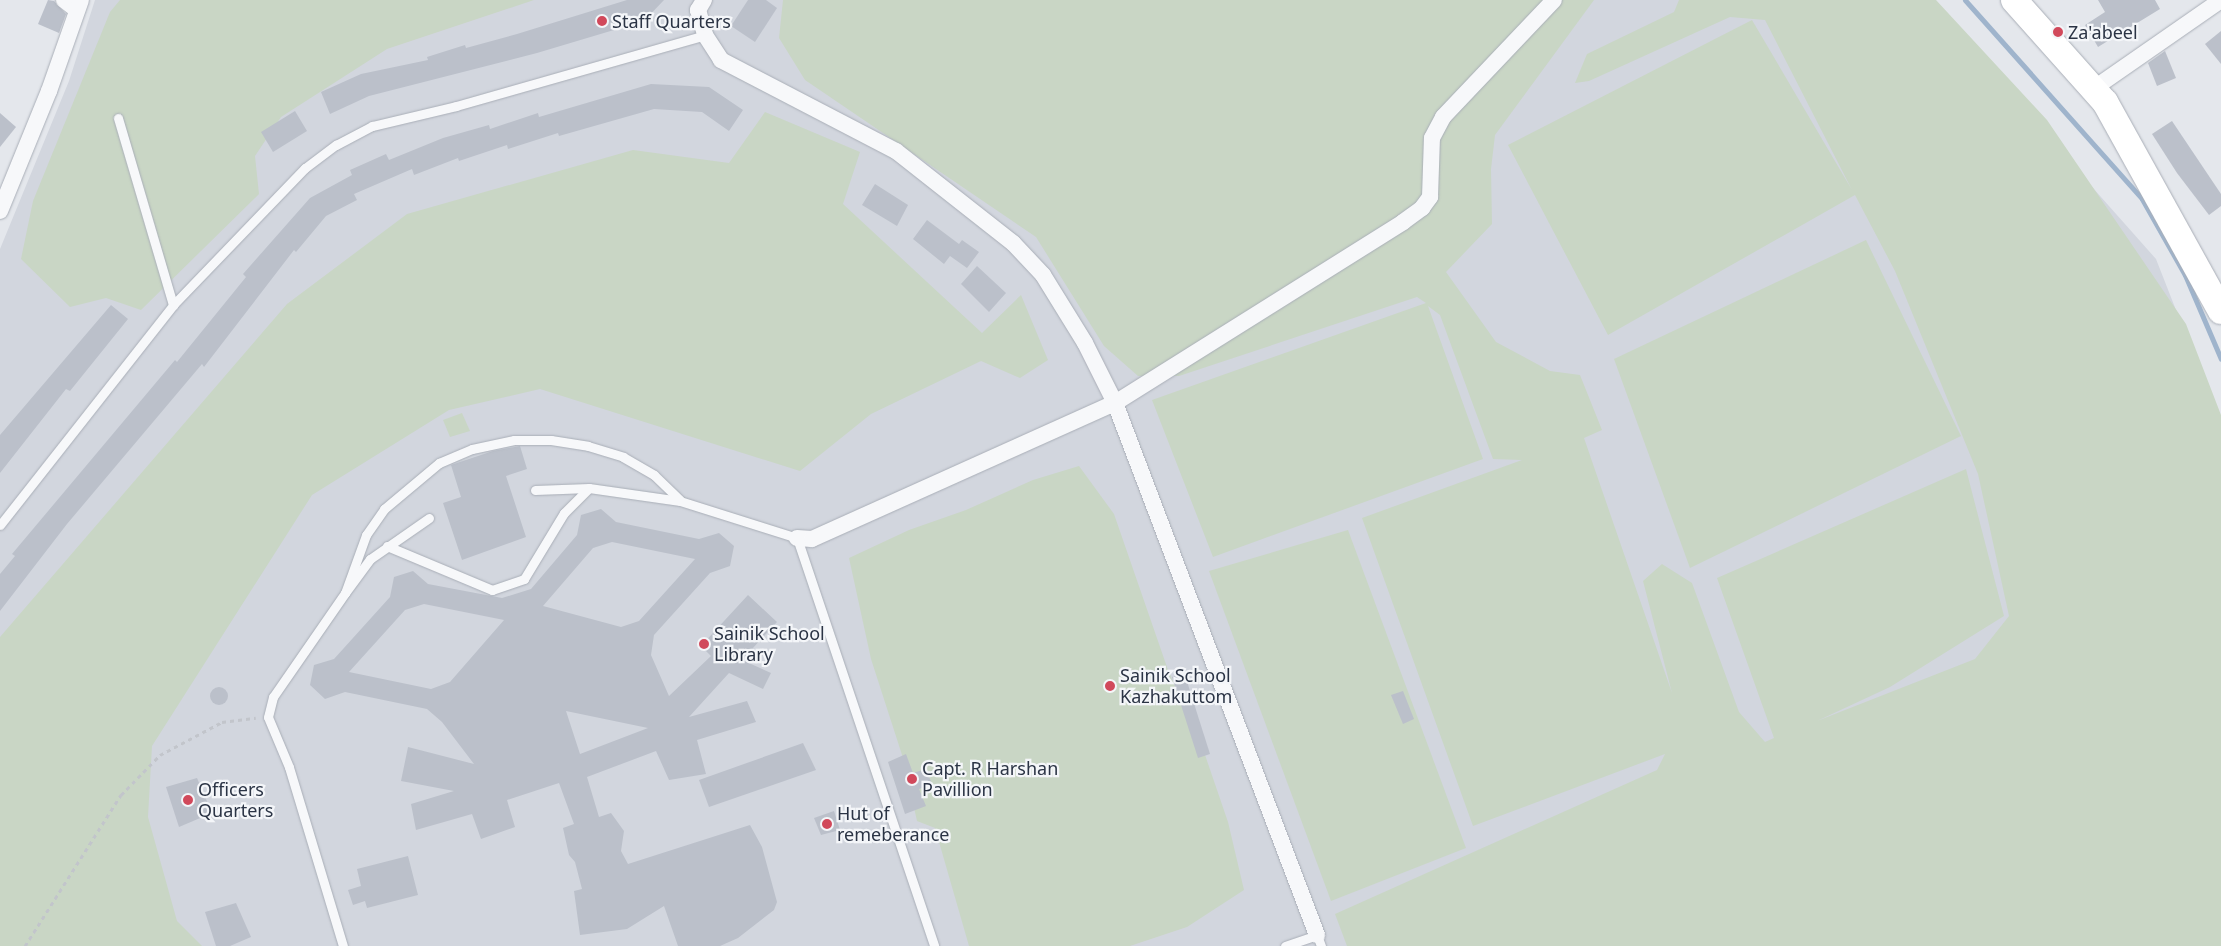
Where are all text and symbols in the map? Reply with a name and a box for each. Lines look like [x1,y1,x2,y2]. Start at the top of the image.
place label: Staff Quarters [612,10,731,32]
marker: Staff Quarters [596,15,608,27]
place label: Za'abeel [2068,21,2138,43]
marker: Za'abeel [2052,26,2064,38]
place label: Sainik School Library [714,623,825,666]
marker: Sainik School Library [698,638,710,650]
place label: Sainik School Kazhakuttom [1120,665,1232,708]
marker: Sainik School Kazhakuttom [1104,680,1116,692]
place label: Capt. R Harshan Pavillion [922,758,1058,801]
marker: Capt. R Harshan Pavillion [906,773,918,785]
place label: Officers Quarters [198,779,273,822]
marker: Officers Quarters [182,794,194,806]
place label: Hut of remeberance [837,803,950,846]
marker: Hut of remeberance [821,818,833,830]

